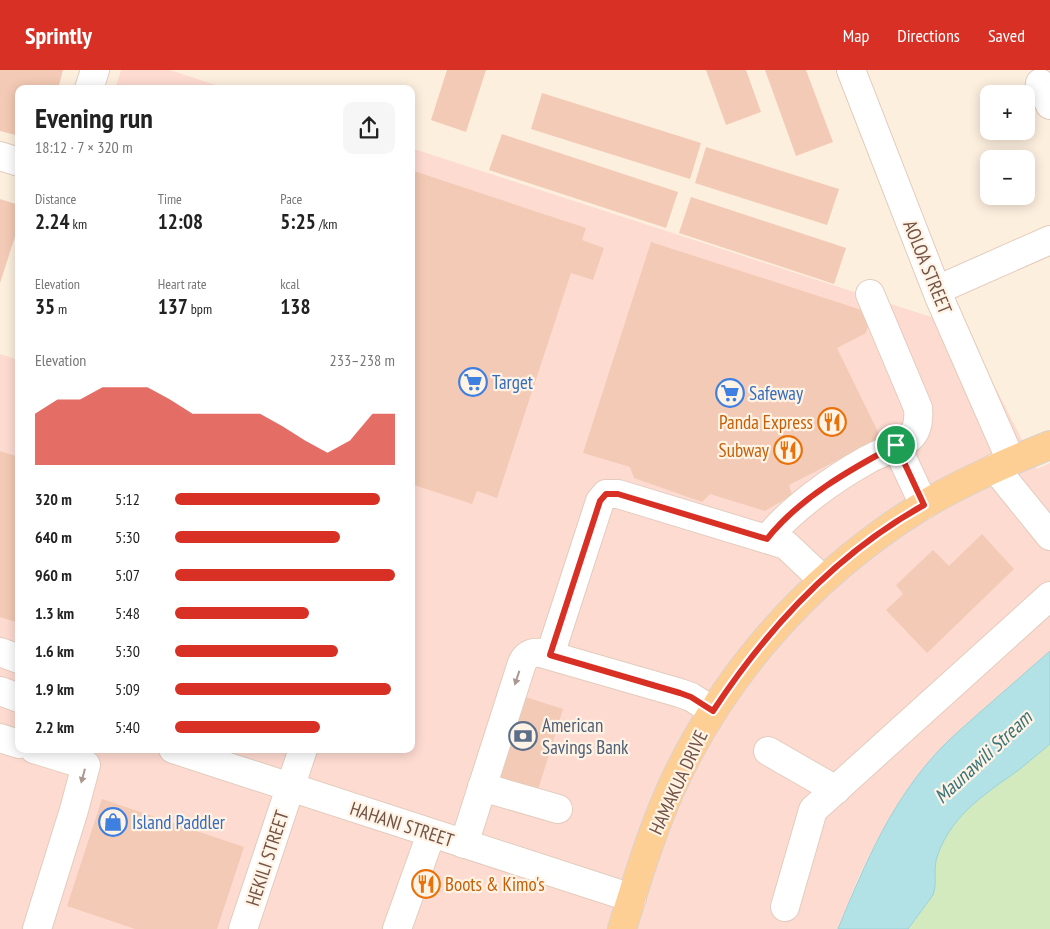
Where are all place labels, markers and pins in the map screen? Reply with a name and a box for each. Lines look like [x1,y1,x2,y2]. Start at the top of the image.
supermarket icon: Target [458,367,488,397]
place label: Target [492,370,534,394]
supermarket icon: Safeway [715,378,745,408]
place label: Safeway [749,381,804,405]
restaurant icon: Panda Express [817,407,847,437]
place label: Panda Express [719,410,813,434]
pin [875,424,917,466]
restaurant icon: Subway [773,435,803,465]
place label: Subway [719,438,770,462]
place label: American Savings Bank [542,713,629,759]
bank icon: American Savings Bank [508,721,538,751]
shop icon: Island Paddler [98,807,128,837]
place label: Island Paddler [132,810,226,834]
restaurant icon: Boots & Kimo's [411,869,441,899]
place label: Boots & Kimo's [445,872,545,896]

